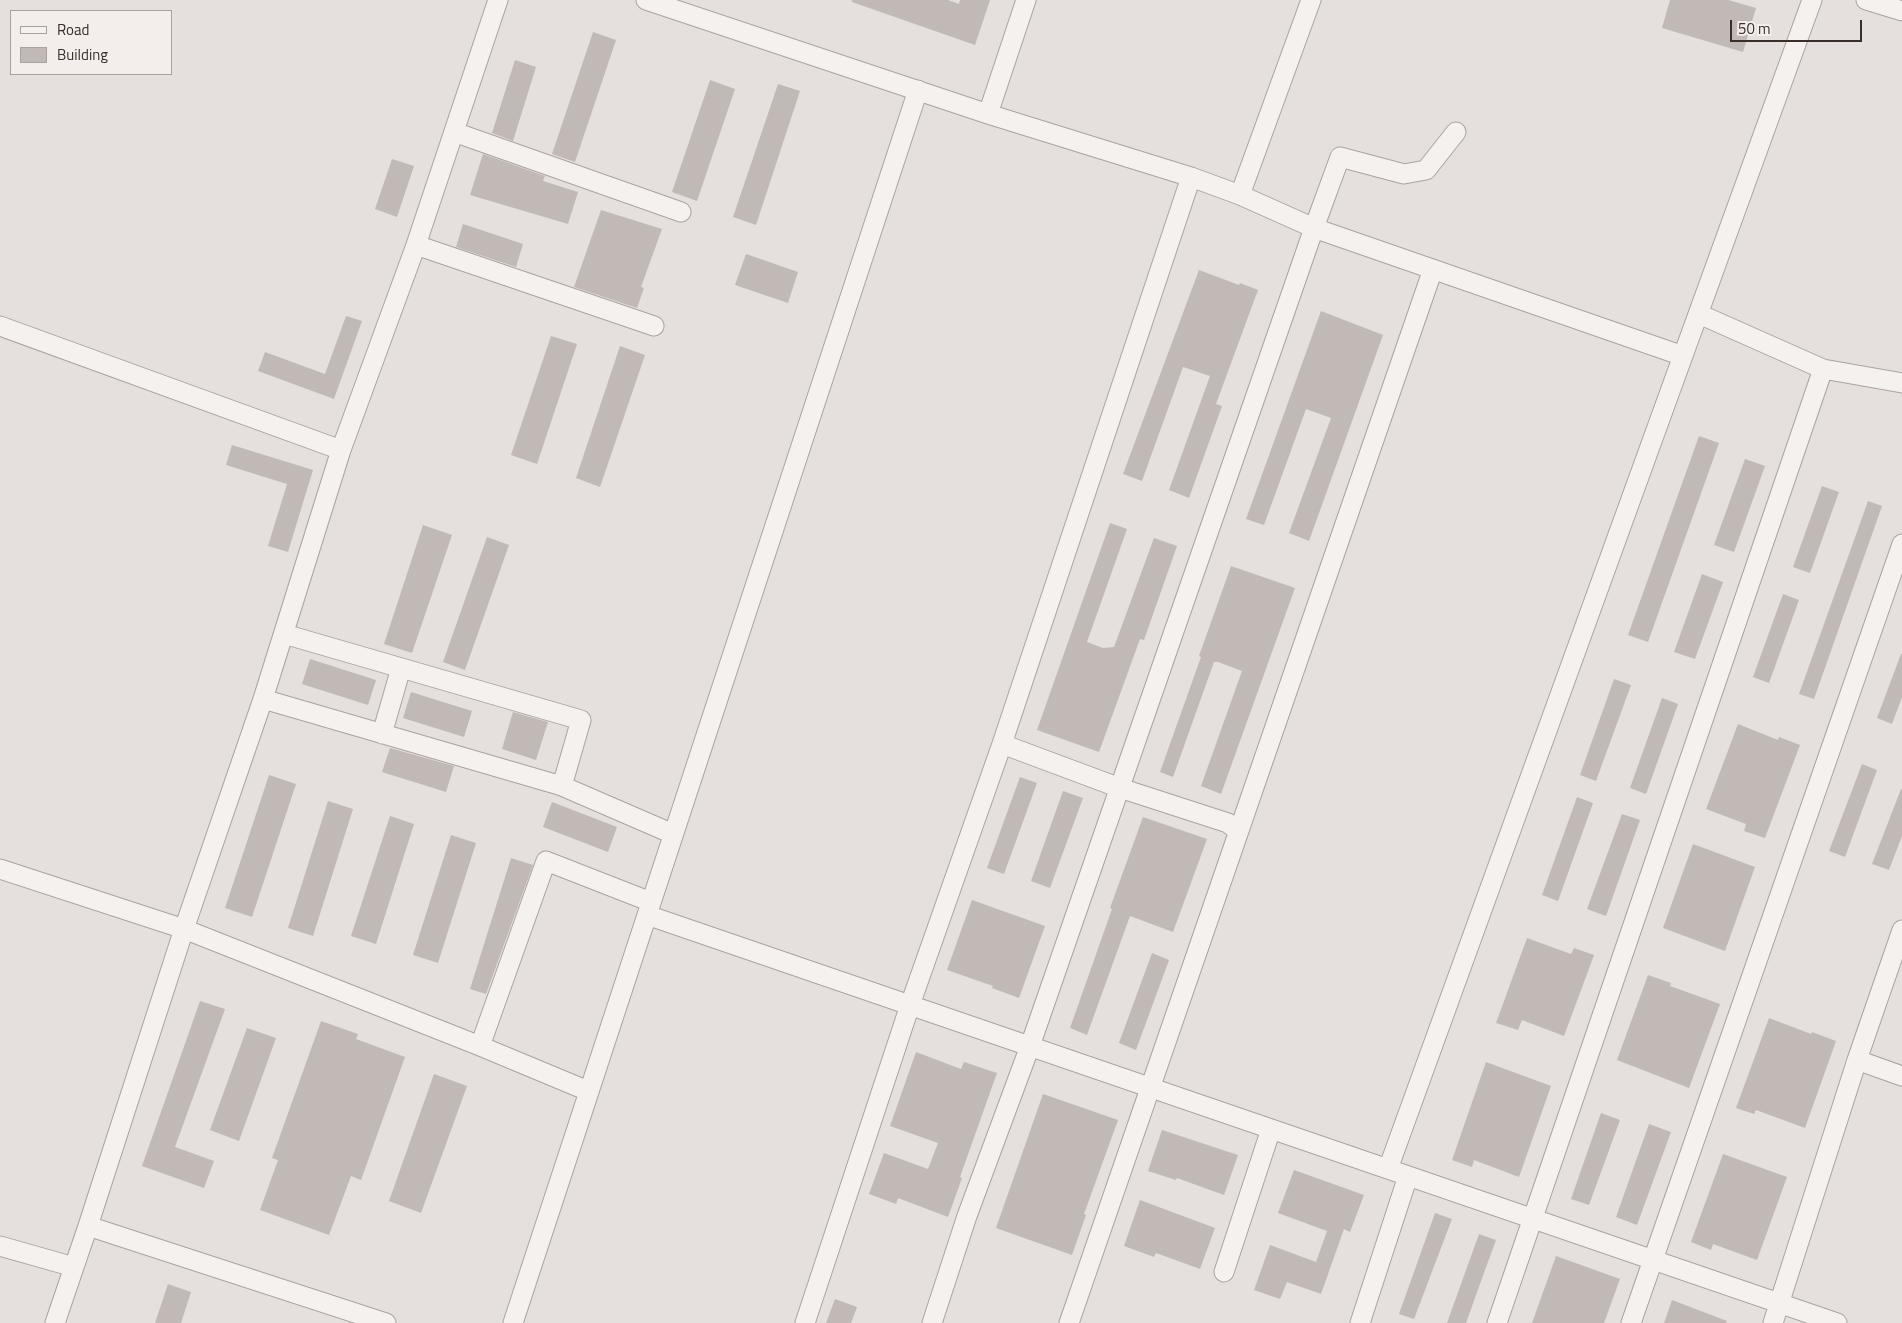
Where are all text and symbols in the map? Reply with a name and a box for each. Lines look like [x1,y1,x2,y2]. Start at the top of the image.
legend [10,10,172,75]
scale bar [1732,10,1864,42]
text: 50 m [1738,17,1771,40]
text: Road [57,18,89,41]
text: Building [57,43,108,66]

